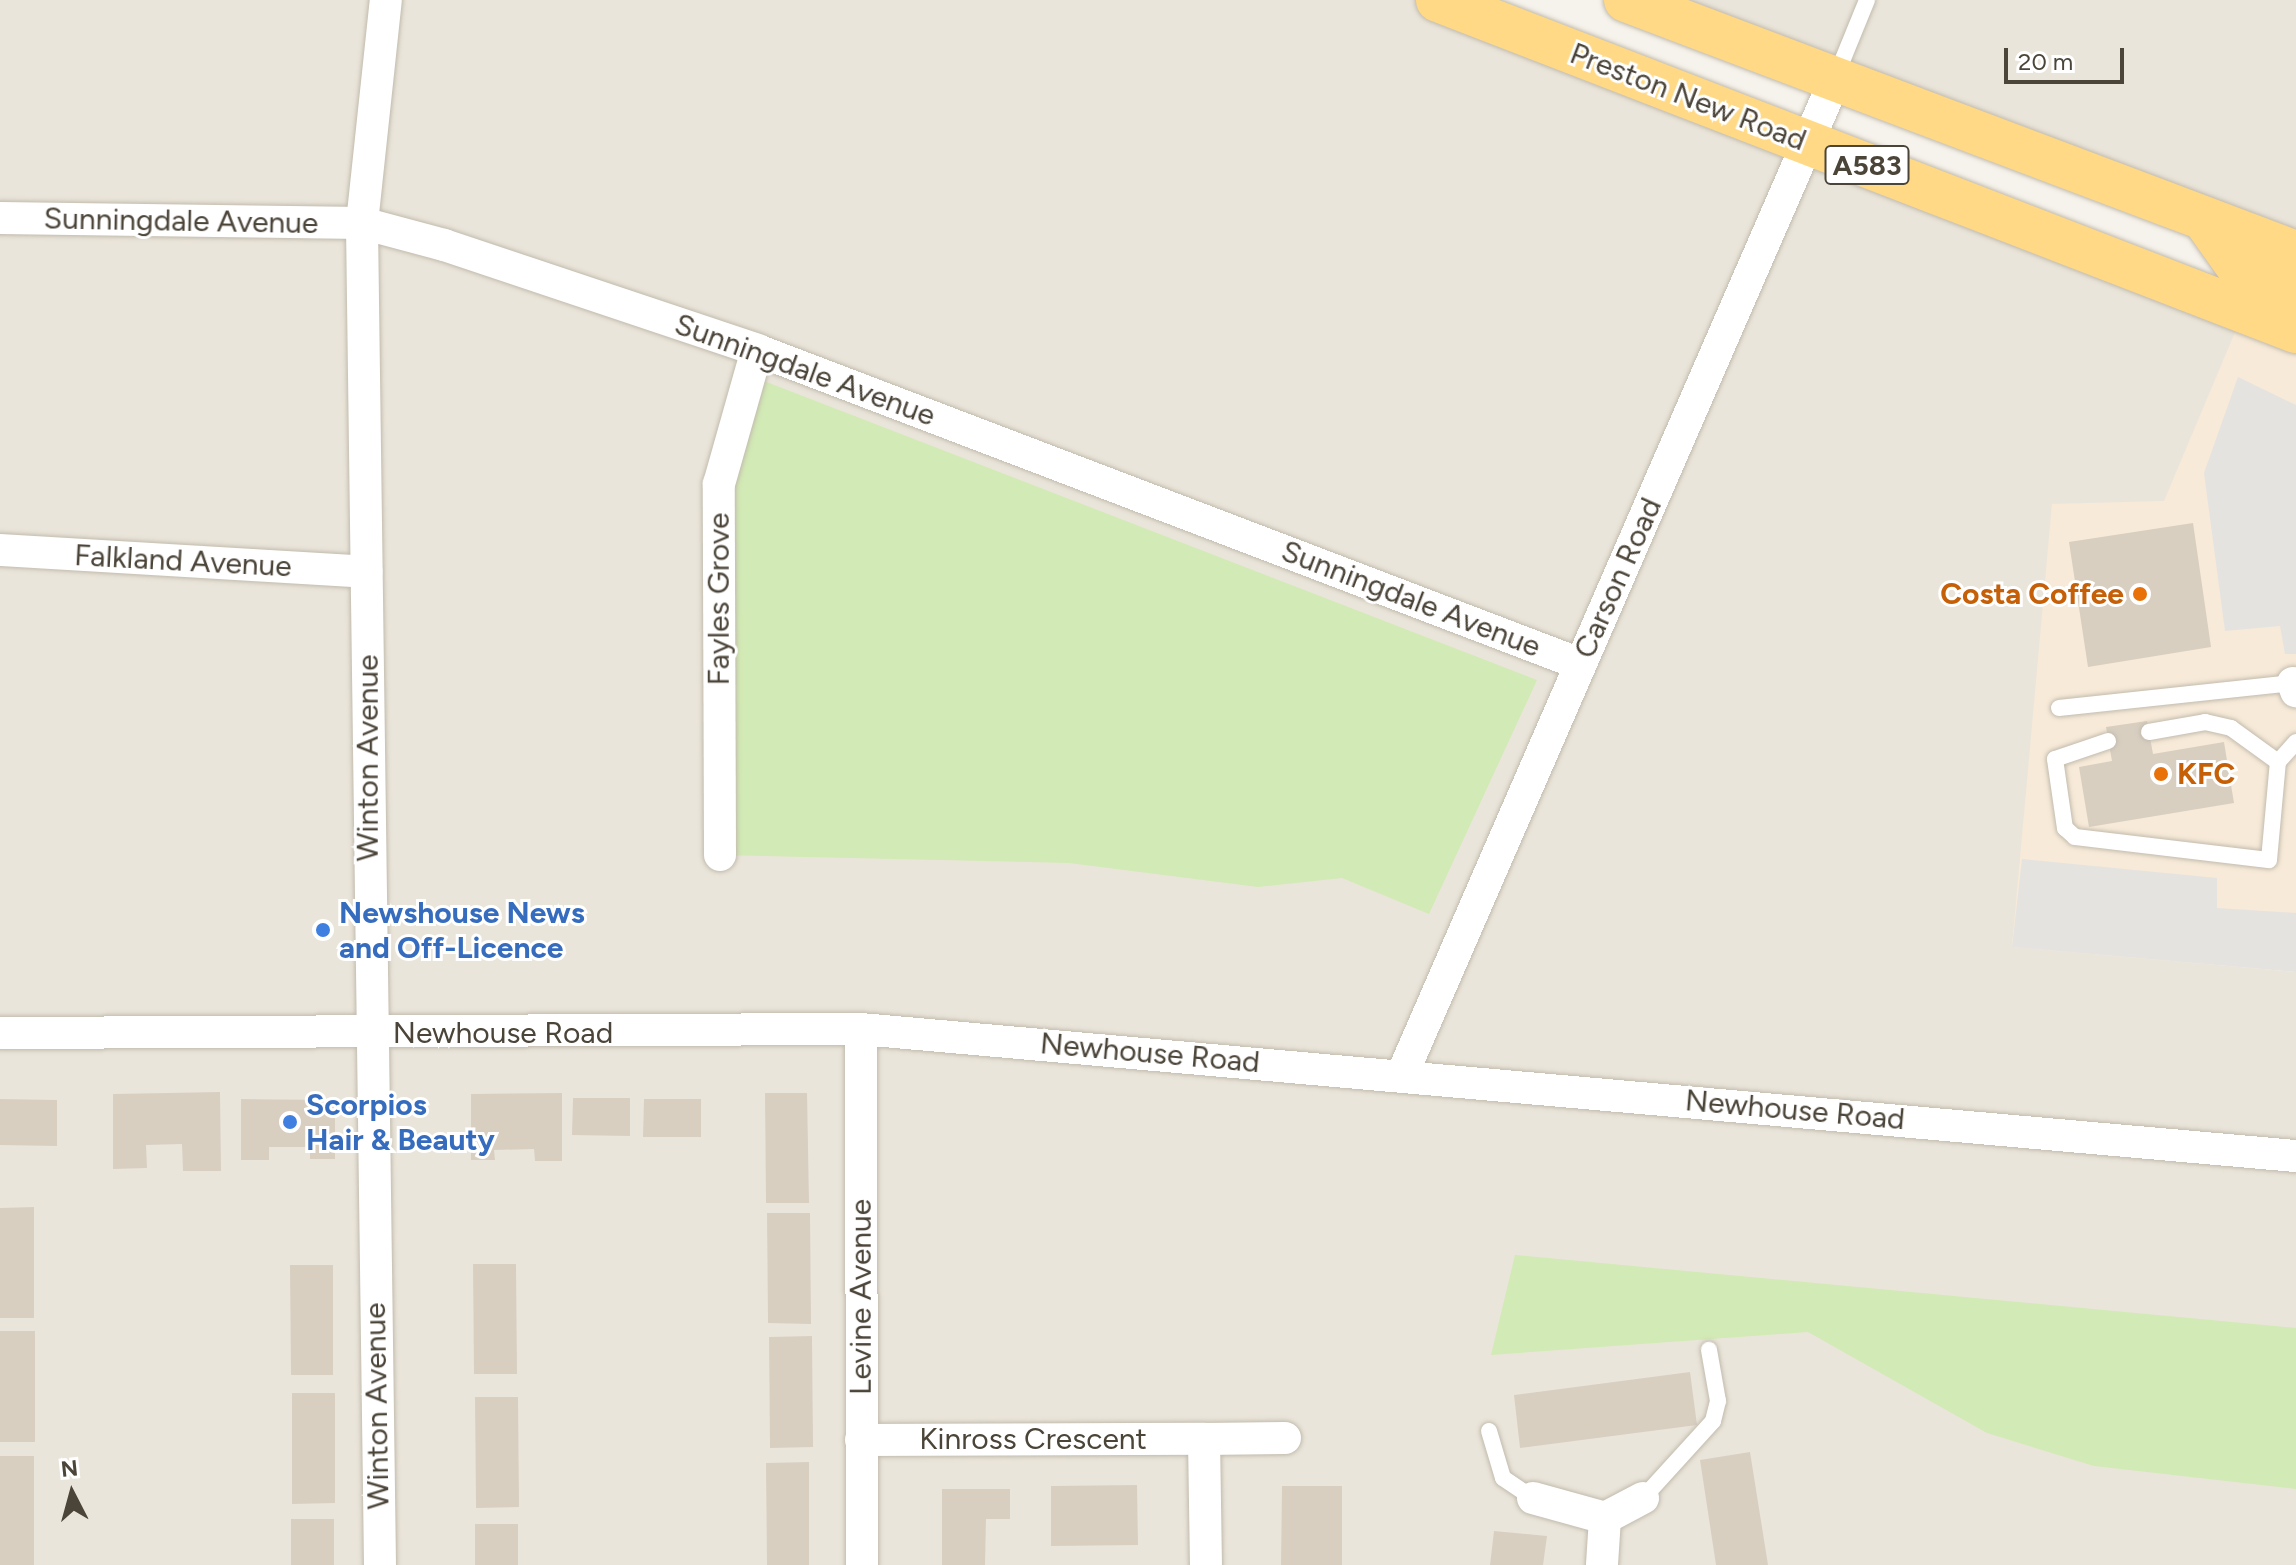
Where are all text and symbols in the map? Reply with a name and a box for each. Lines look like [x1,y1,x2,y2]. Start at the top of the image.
scale bar [2008,32,2128,82]
street label: Preston New Road [1565,35,1811,159]
text: 20 m [2018,47,2073,76]
road number: A583 [1823,141,1911,189]
street label: Sunningdale Avenue [43,201,319,241]
street label: Sunningdale Avenue [670,306,940,434]
street label: Carson Road [1567,492,1669,664]
street label: Fayles Grove [701,513,737,685]
street label: Sunningdale Avenue [1276,533,1546,665]
street label: Falkland Avenue [73,537,293,585]
place label: Costa Coffee [1940,576,2124,612]
marker: Costa Coffee [2131,585,2149,603]
street label: Winton Avenue [350,655,386,861]
place label: KFC [2177,756,2235,792]
marker: KFC [2152,765,2170,783]
place label: Newshouse News and Off-Licence [339,895,585,966]
marker: Newshouse News and Off-Licence [314,921,332,939]
street label: Newhouse Road [393,1015,613,1051]
street label: Newhouse Road [1039,1025,1261,1081]
street label: Newhouse Road [1684,1082,1906,1138]
place label: Scorpios Hair & Beauty [306,1087,495,1158]
marker: Scorpios Hair & Beauty [281,1113,299,1131]
street label: Levine Avenue [843,1199,879,1395]
street label: Winton Avenue [357,1302,397,1510]
street label: Kinross Crescent [919,1421,1147,1457]
north arrow [32,1453,112,1533]
text: N [60,1454,79,1483]

